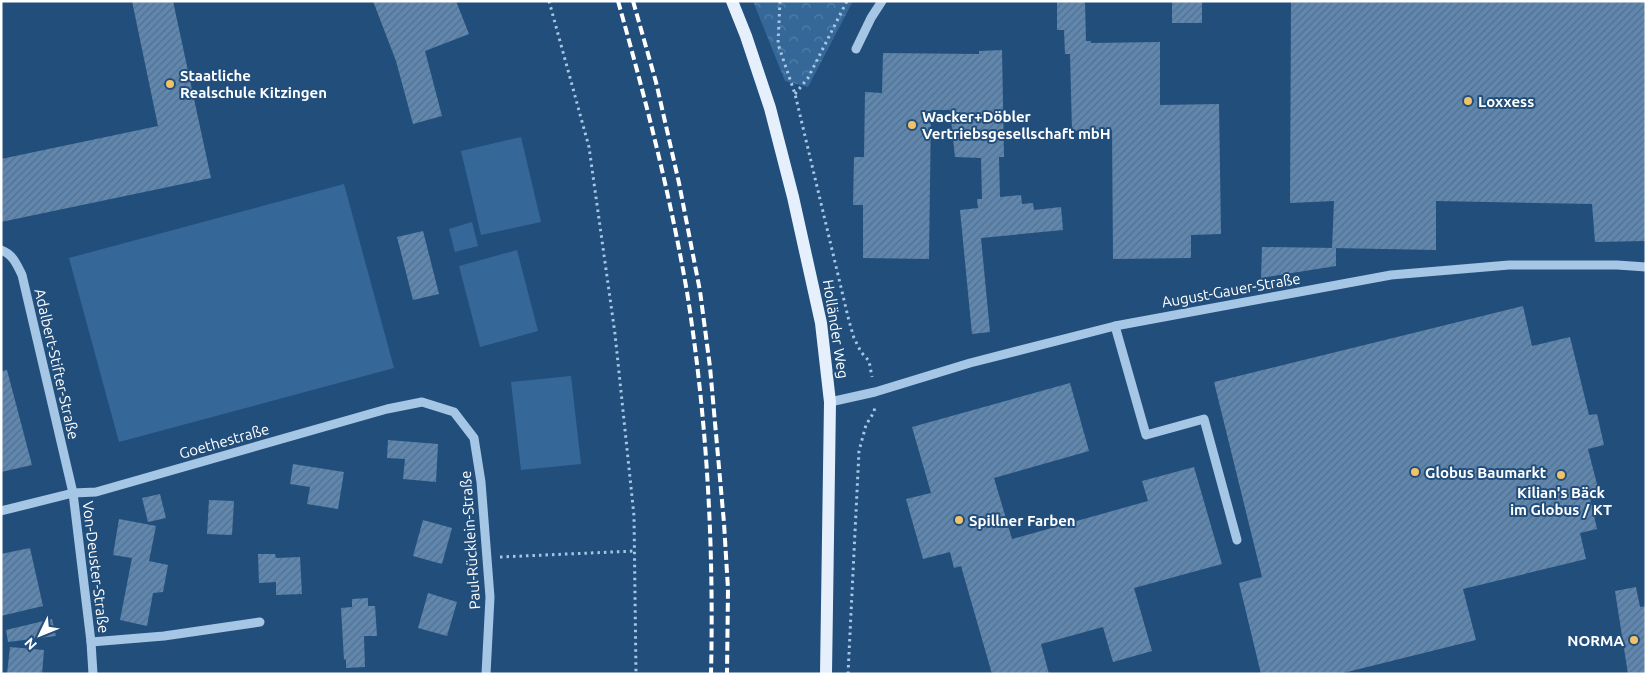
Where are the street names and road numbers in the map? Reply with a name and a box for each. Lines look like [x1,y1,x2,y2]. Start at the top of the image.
street label: August-Gauer-Straße [1160,269,1302,311]
street label: Holländer Weg [820,278,852,380]
street label: Adalbert-Stifter-Straße [31,287,83,441]
street label: Goethestraße [177,420,271,462]
street label: Paul-Rücklein-Straße [457,470,483,610]
street label: Von-Deuster-Straße [79,500,113,634]

